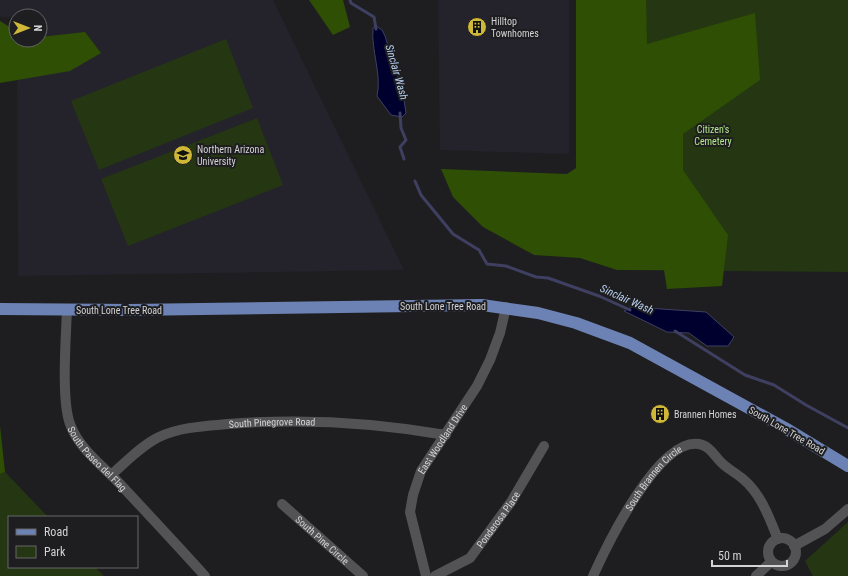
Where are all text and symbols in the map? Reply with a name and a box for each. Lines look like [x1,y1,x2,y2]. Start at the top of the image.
north arrow [8,8,48,48]
building icon: Hilltop Townhomes [466,16,488,38]
place label: Hilltop Townhomes [491,16,539,39]
text: N [31,25,44,32]
water label: Sinclair Wash [382,43,411,101]
park label: Citizen's Cemetery [694,124,732,147]
school or university icon: Northern Arizona University [172,144,194,166]
place label: Northern Arizona University [197,144,264,167]
water label: Sinclair Wash [598,282,655,317]
street label: South Lone Tree Road [400,301,486,312]
street label: South Lone Tree Road [76,305,162,316]
street label: East Woodland Drive [416,402,470,476]
building icon: Brannen Homes [649,403,671,425]
street label: South Lone Tree Road [747,404,827,457]
place label: Brannen Homes [674,409,737,420]
street label: South Pinegrove Road [228,416,315,430]
street label: South Paseo del Flag [66,425,129,494]
street label: South Brannen Circle [623,443,684,513]
street label: Ponderosa Place [474,489,522,550]
street label: South Pine Circle [293,514,351,567]
legend [8,516,138,568]
text: Road [44,525,68,539]
scale bar [712,542,787,568]
text: Park [44,545,66,559]
text: 50 m [718,549,742,563]

